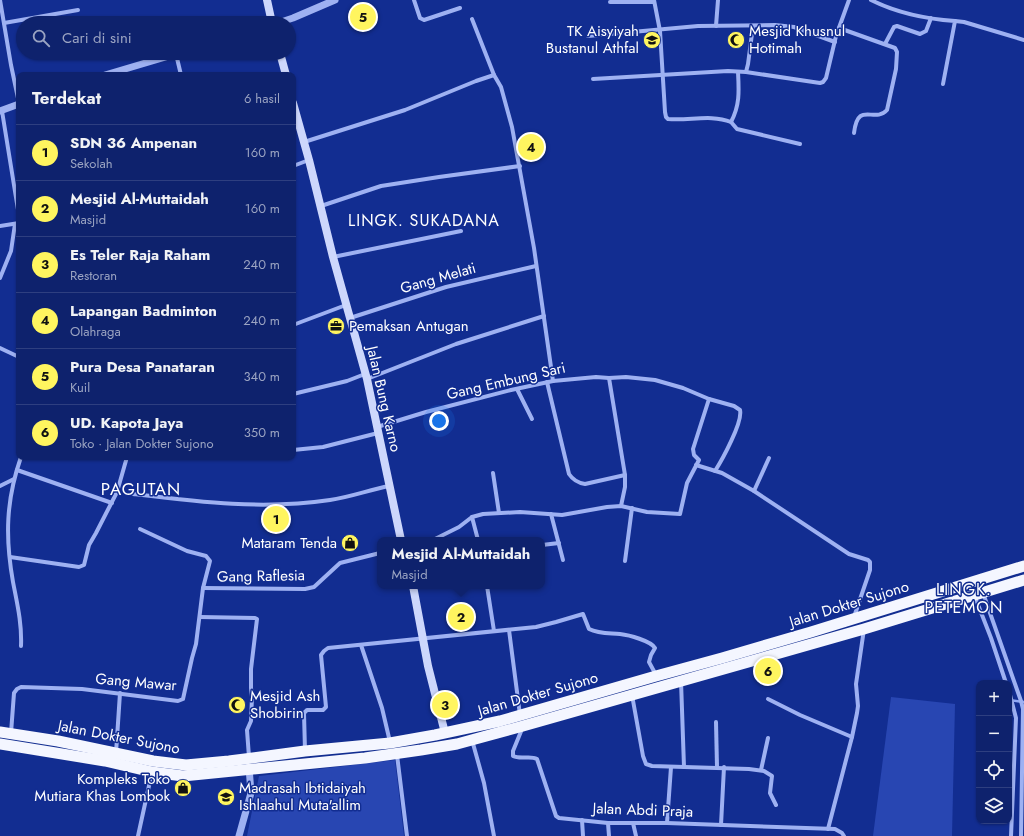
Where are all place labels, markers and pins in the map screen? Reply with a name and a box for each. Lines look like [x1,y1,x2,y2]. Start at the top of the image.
pin: 5 [350,2,376,32]
place label: TK Aisyiyah Bustanul Athfal [546,20,639,59]
place label: Mesjid Khusnul Hotimah [749,20,845,59]
school or university icon: TK Aisyiyah Bustanul Athfal [642,30,662,50]
mosque icon: Mesjid Khusnul Hotimah [726,30,746,50]
pin: 4 [518,132,544,162]
place label: Pemaksan Antugan [349,315,469,337]
office icon: Pemaksan Antugan [326,316,346,336]
pin: 1 [263,504,289,534]
place label: Mataram Tenda [241,532,337,554]
shop icon: Mataram Tenda [340,533,360,553]
pin: 2 [448,602,474,632]
pin: 6 [755,656,781,686]
place label: Mesjid Ash Shobirin [250,685,320,724]
pin: 3 [432,690,458,720]
mosque icon: Mesjid Ash Shobirin [227,695,247,715]
place label: Kompleks Toko Mutiara Khas Lombok [34,768,170,807]
place label: Madrasah Ibtidaiyah Ishlaahul Muta'allim [239,777,366,816]
shop icon: Kompleks Toko Mutiara Khas Lombok [173,778,193,798]
school or university icon: Madrasah Ibtidaiyah Ishlaahul Muta'allim [216,787,236,807]

